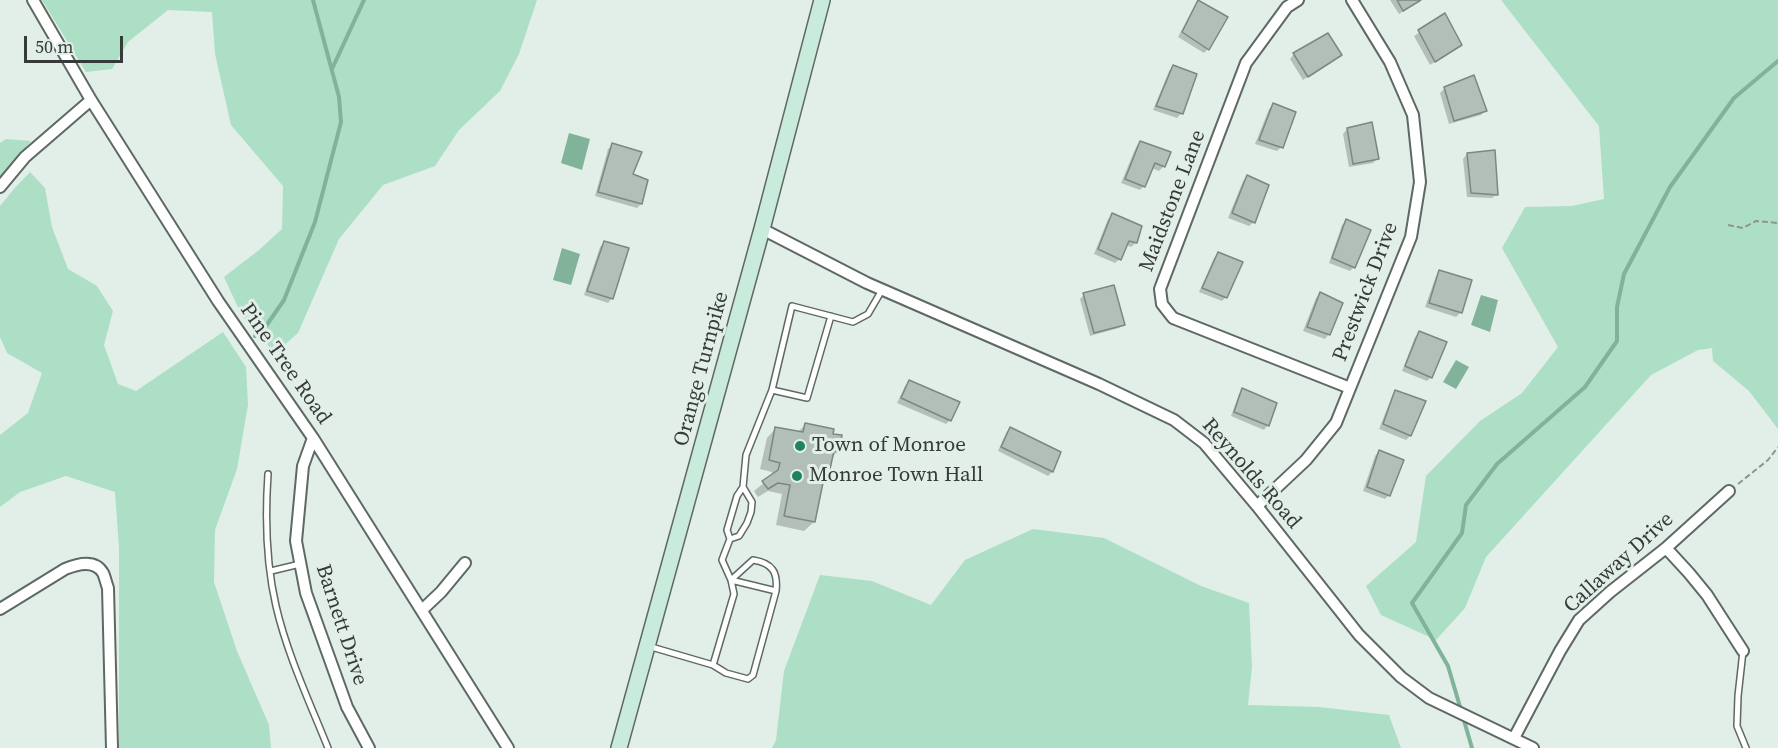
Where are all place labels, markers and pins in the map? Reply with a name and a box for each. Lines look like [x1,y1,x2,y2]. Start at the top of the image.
place label: Town of Monroe [812,433,966,459]
marker: Town of Monroe [793,439,807,453]
place label: Monroe Town Hall [809,463,983,489]
marker: Monroe Town Hall [790,469,804,483]

